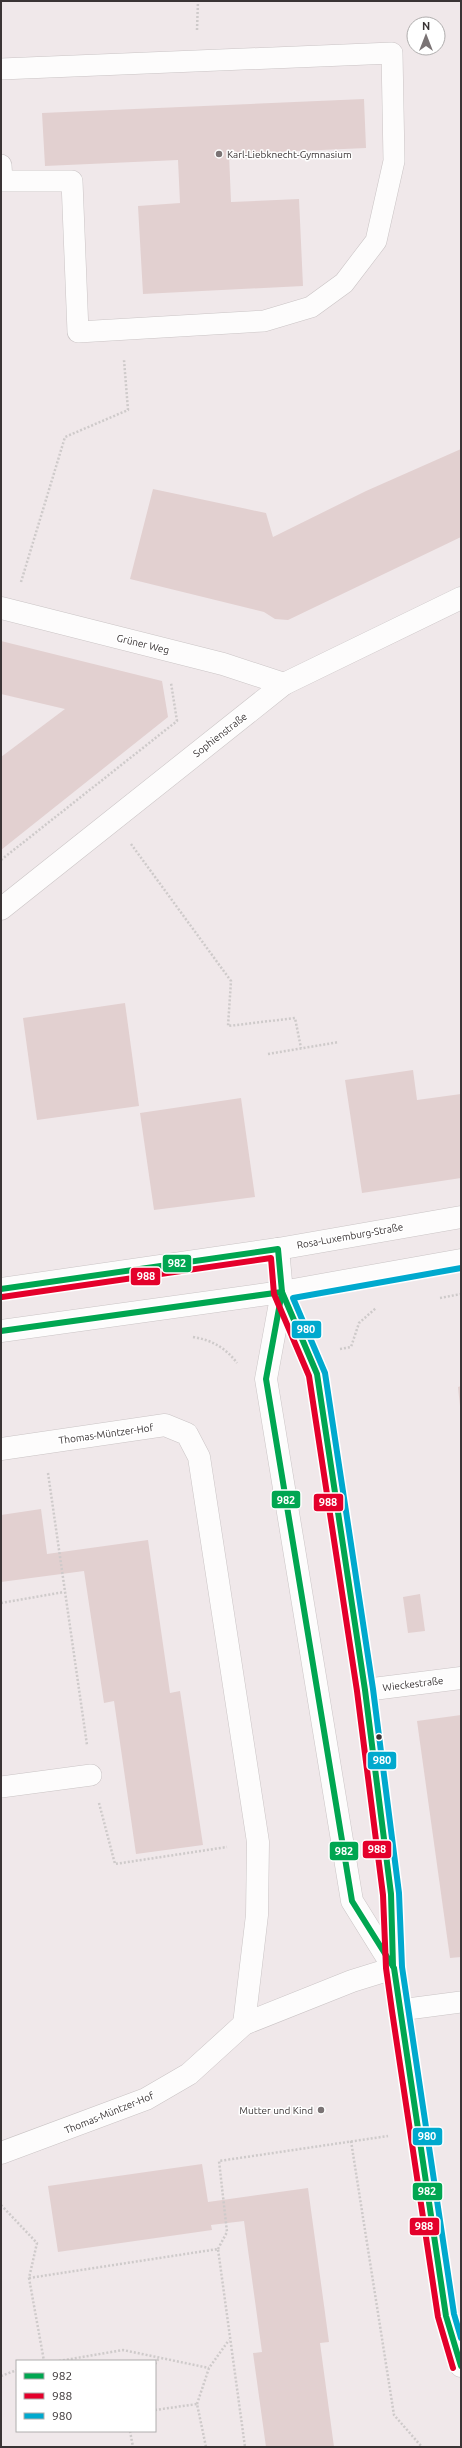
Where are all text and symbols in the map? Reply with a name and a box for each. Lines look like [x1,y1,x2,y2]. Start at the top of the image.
north arrow [406,16,446,56]
text: N [422,20,430,32]
marker: Karl-Liebknecht-Gymnasium [214,149,224,159]
place label: Karl-Liebknecht-Gymnasium [227,149,352,160]
street label: Grüner Weg [116,632,170,656]
street label: Sophienstraße [191,711,249,759]
street label: Rosa-Luxemburg-Straße [296,1221,404,1251]
line badge: 982 [162,1254,192,1273]
text: 982 [168,1257,186,1269]
line badge: 988 [130,1267,161,1286]
text: 988 [137,1270,155,1282]
line badge: 980 [291,1320,322,1339]
text: 980 [297,1323,315,1335]
street label: Thomas-Müntzer-Hof [58,1422,154,1446]
line badge: 982 [271,1490,301,1509]
line badge: 988 [313,1493,344,1512]
text: 982 [277,1494,295,1506]
text: 988 [319,1496,337,1508]
street label: Wieckestraße [382,1675,444,1693]
unlabelled marker [374,1732,384,1742]
line badge: 980 [367,1751,397,1770]
text: 980 [373,1754,391,1766]
line badge: 988 [362,1840,392,1859]
line badge: 982 [329,1841,359,1861]
text: 988 [368,1843,386,1855]
text: 982 [335,1845,353,1857]
street label: Thomas-Müntzer-Hof [63,2090,155,2136]
place label: Mutter und Kind [239,2105,313,2116]
marker: Mutter und Kind [316,2105,326,2115]
line badge: 980 [412,2127,443,2146]
text: 980 [418,2130,436,2142]
line badge: 982 [412,2182,443,2201]
text: 982 [418,2185,436,2197]
line badge: 988 [409,2217,440,2236]
text: 988 [415,2220,433,2232]
legend [16,2360,156,2432]
text: 982 [52,2369,72,2382]
text: 988 [52,2389,73,2402]
text: 980 [52,2409,73,2422]

